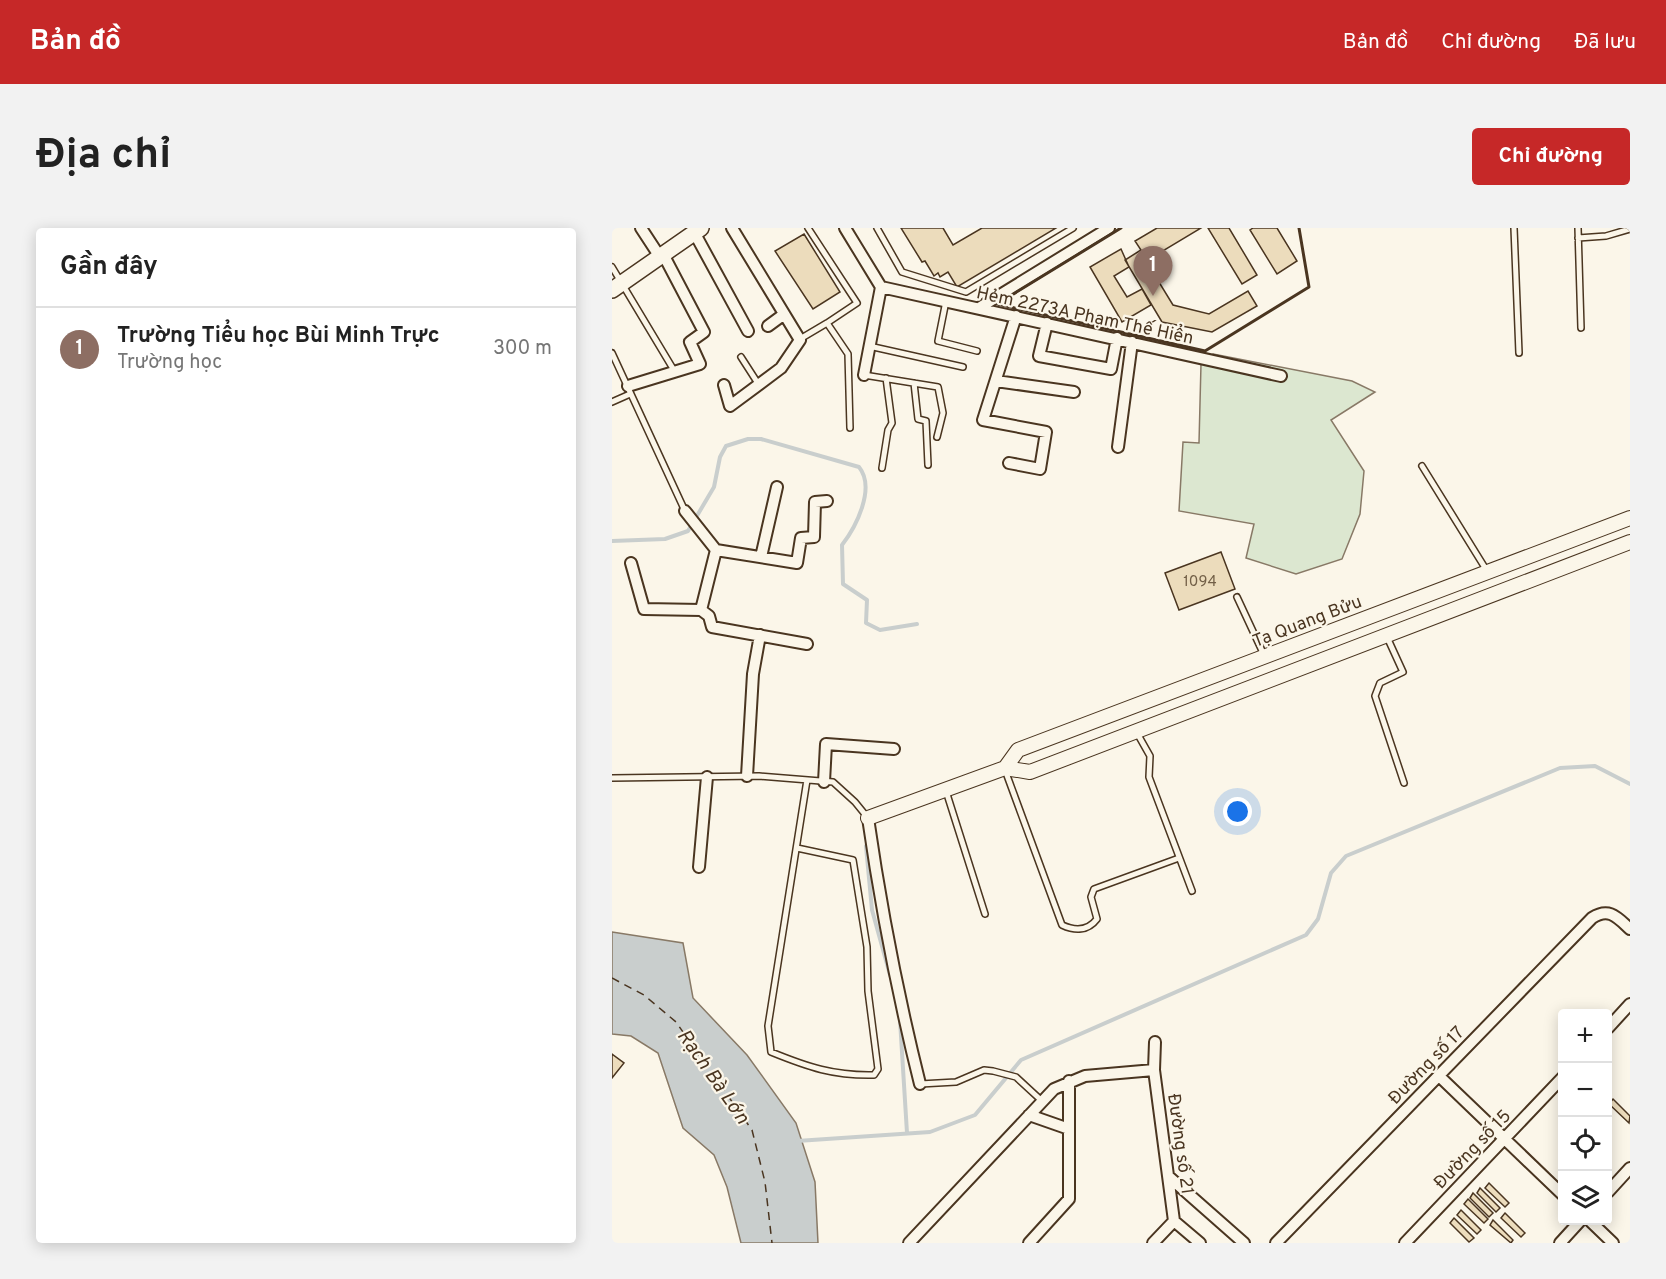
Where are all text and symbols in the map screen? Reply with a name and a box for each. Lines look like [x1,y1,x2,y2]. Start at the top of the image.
text: Bản đồ [30,24,121,60]
text: Bản đồ [1343,29,1408,56]
text: Chỉ đường [1441,29,1541,56]
text: Đã lưu [1574,29,1636,56]
button: Chỉ đường [1472,128,1630,185]
text: Địa chỉ [36,130,171,183]
pin: 1 [1134,247,1172,296]
text: Gần đây [60,251,158,284]
street label: Hẻm 2273A Phạm Thế Hiển [974,278,1196,351]
text: Trường Tiểu học Bùi Minh Trực [117,323,440,350]
text: 1 [76,336,84,362]
text: 300 m [493,336,552,362]
text: Trường học [117,350,222,376]
house number: 1094 [1183,573,1217,592]
street label: Tạ Quang Bửu [1250,591,1365,654]
your location [1223,797,1252,826]
map controls [1558,1009,1612,1225]
button: + [1558,1009,1612,1063]
street label: Đường số 17 [1383,1021,1470,1110]
water label: Rạch Bà Lớn [670,1025,755,1130]
button: − [1558,1063,1612,1117]
street label: Đường số 21 [1161,1092,1199,1196]
street label: Đường số 15 [1429,1105,1517,1195]
button: locate [1558,1117,1612,1171]
button: layers [1558,1171,1612,1225]

